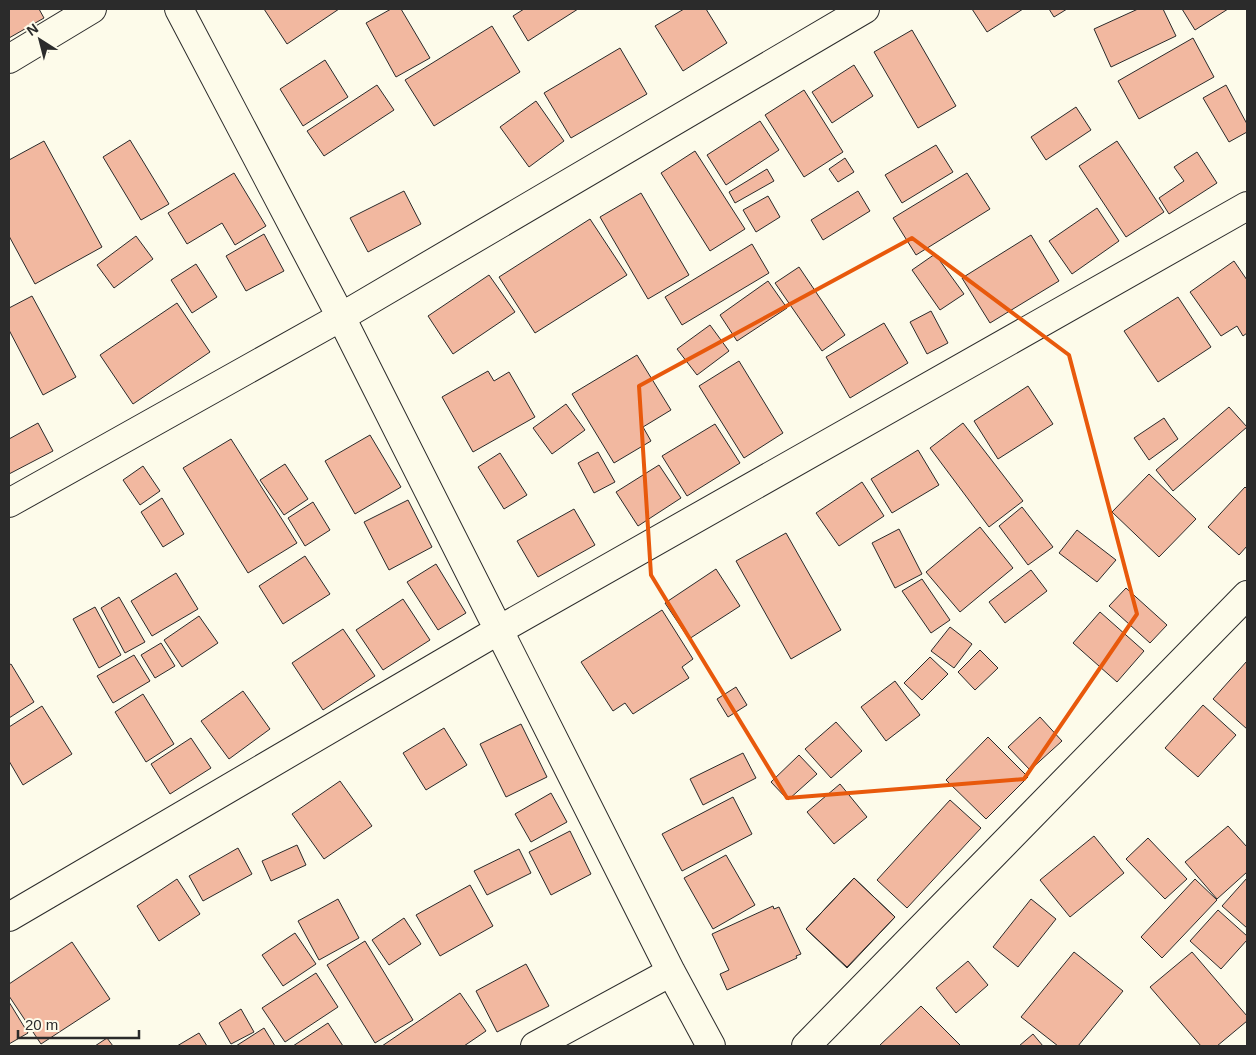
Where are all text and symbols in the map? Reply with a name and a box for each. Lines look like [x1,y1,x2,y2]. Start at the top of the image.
north arrow [15,15,65,65]
text: N [24,20,41,39]
scale bar [18,1008,139,1040]
text: 20 m [25,1016,58,1033]

